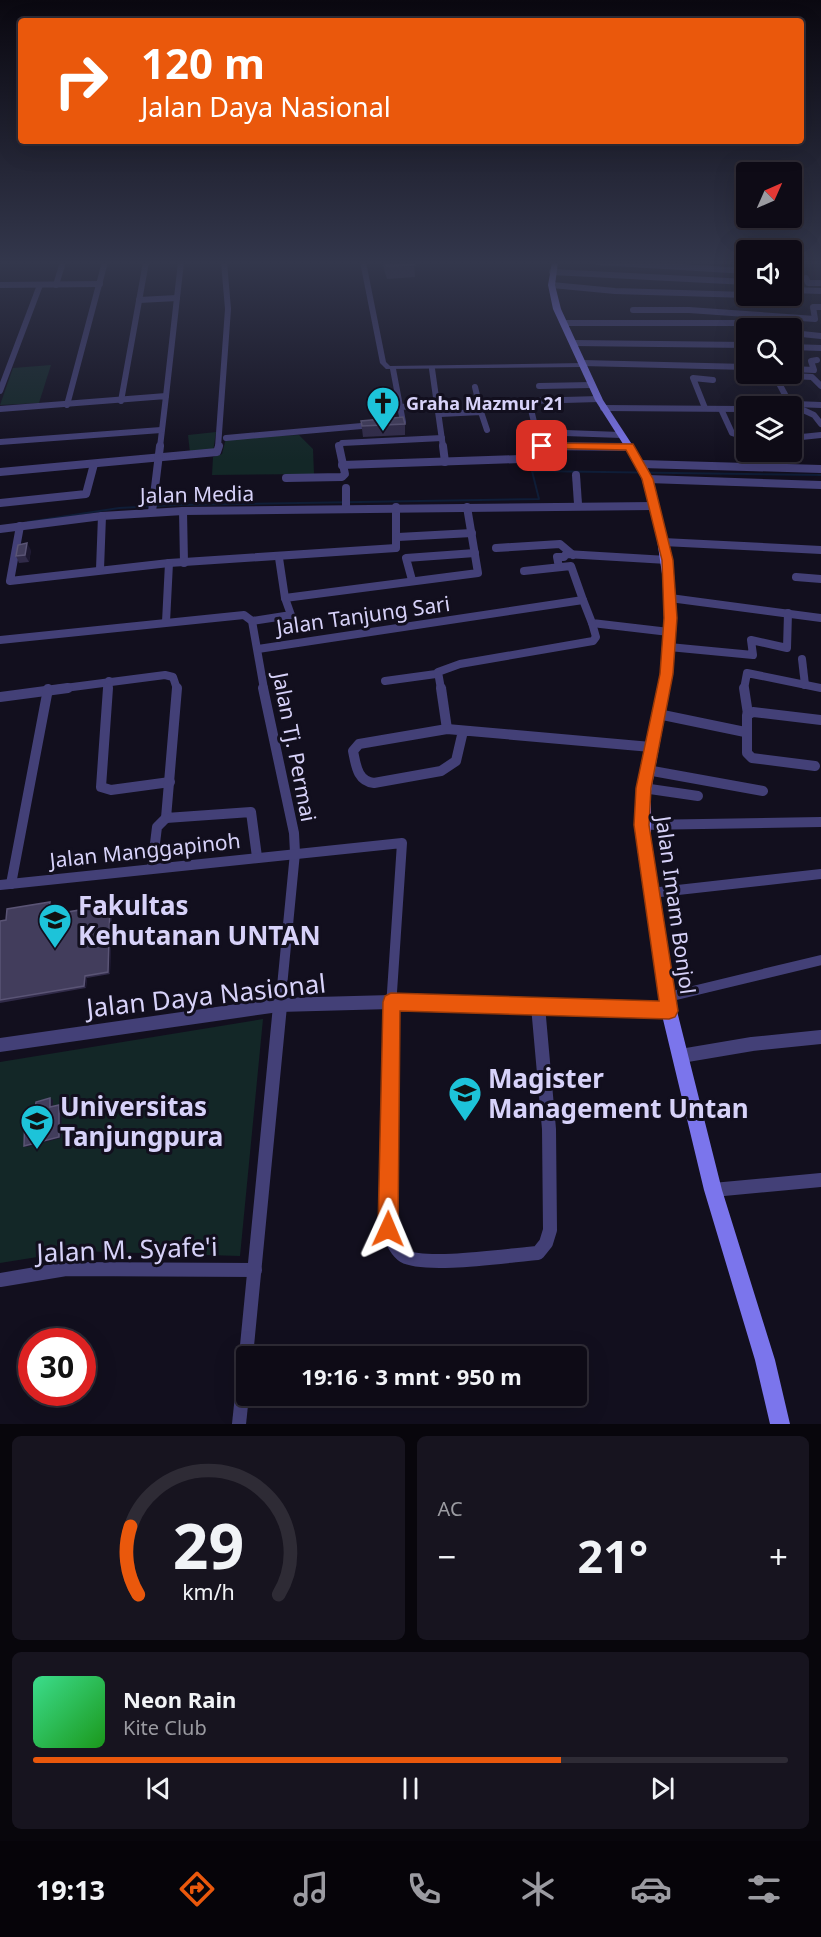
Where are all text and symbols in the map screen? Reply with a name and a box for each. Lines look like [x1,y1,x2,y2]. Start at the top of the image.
text: 120 m [141,34,265,91]
icon: right [42,42,120,120]
text: Jalan Daya Nasional [141,88,391,125]
north arrow [736,162,802,228]
map controls [736,162,802,462]
button: sound [736,240,802,306]
button: search [736,318,802,384]
church icon: Graha Mazmur 21 [365,385,401,432]
place label: Graha Mazmur 21 [406,391,564,415]
button: layers [736,396,802,462]
pin [516,420,567,471]
icon: arrive [525,429,558,462]
street label: Jalan Media [138,479,254,509]
street label: Jalan Tanjung Sari [272,589,452,641]
street label: Jalan Tj. Permai [266,668,323,824]
street label: Jalan Imam Bonjol [649,812,702,996]
street label: Jalan Manggapinoh [46,826,242,874]
place label: Fakultas Kehutanan UNTAN [78,887,321,953]
school or university icon: Fakultas Kehutanan UNTAN [37,902,73,949]
street label: Jalan Daya Nasional [81,965,328,1026]
place label: Magister Management Untan [488,1060,749,1126]
school or university icon: Magister Management Untan [447,1075,483,1122]
place label: Universitas Tanjungpura [60,1088,223,1154]
school or university icon: Universitas Tanjungpura [19,1103,55,1150]
position arrow [356,1197,420,1261]
street label: Jalan M. Syafe'i [33,1228,218,1270]
speed limit sign: 30 [18,1328,96,1406]
text: 19:16 · 3 mnt · 950 m [301,1361,522,1391]
text: AC [438,1495,463,1522]
text: 29 [173,1502,244,1587]
text: 21° [577,1525,648,1586]
text: − [438,1534,456,1579]
text: + [769,1534,788,1579]
text: km/h [182,1577,235,1606]
text: Neon Rain [123,1684,236,1714]
text: Kite Club [123,1714,207,1741]
icon: previous [142,1772,175,1805]
icon: pause [394,1772,427,1805]
icon: next [646,1772,679,1805]
icon: directions [176,1868,218,1910]
icon: music [290,1868,332,1910]
icon: phone [403,1868,445,1910]
icon: climate [517,1868,559,1910]
icon: car [630,1868,672,1910]
icon: filters [743,1868,785,1910]
text: 19:13 [36,1871,105,1908]

